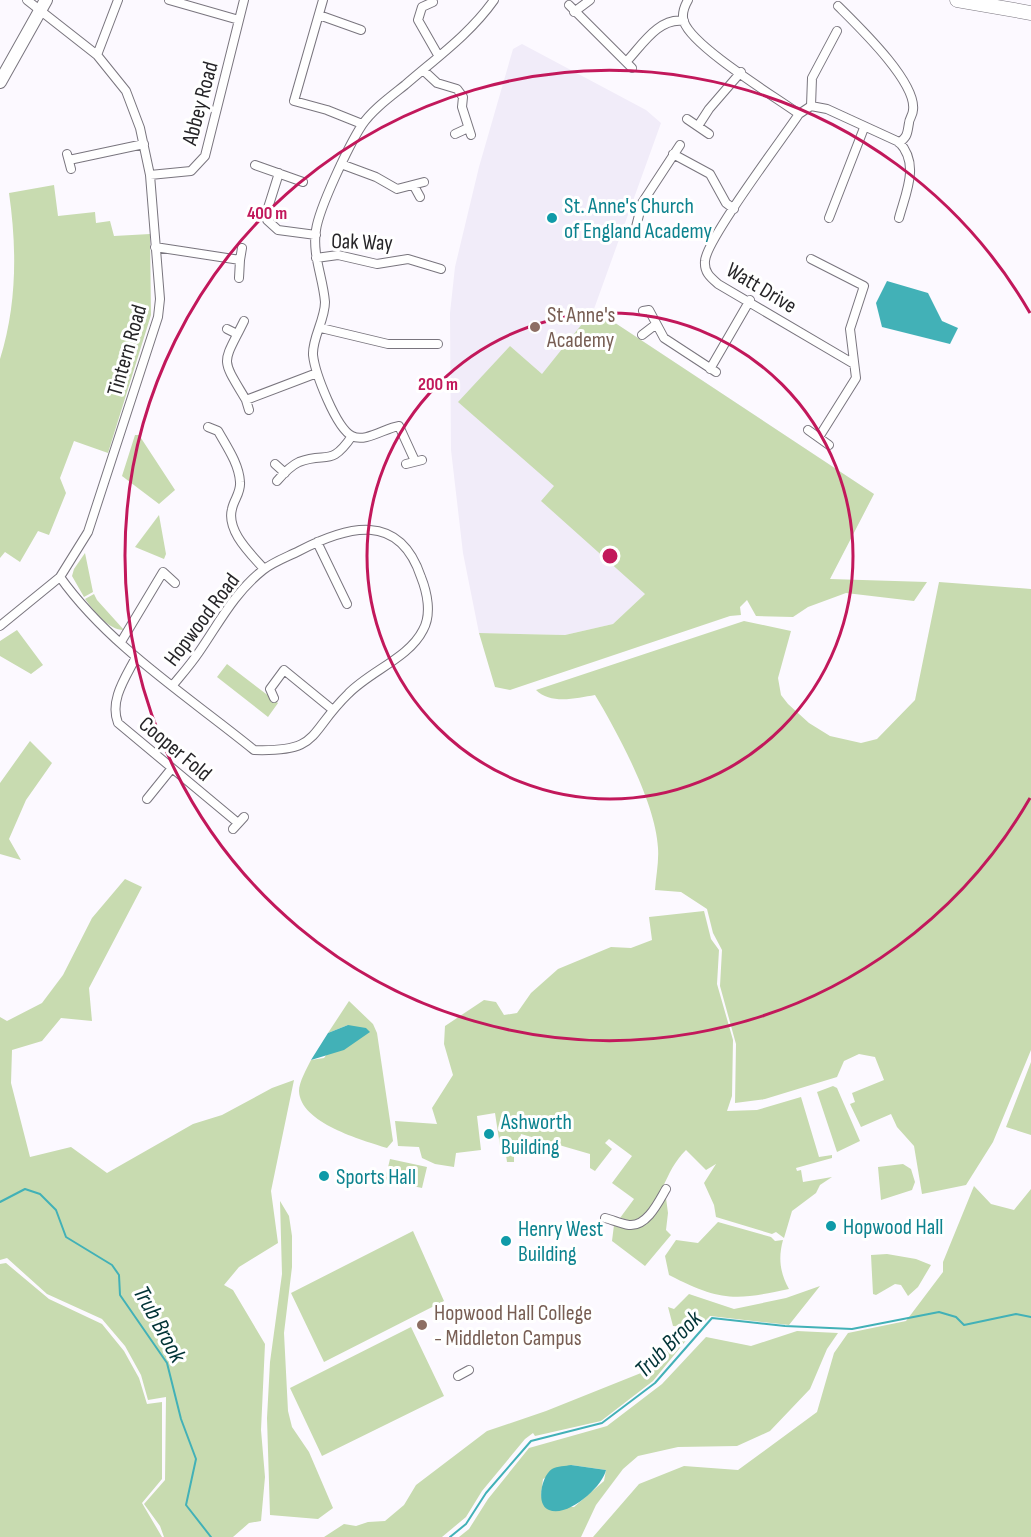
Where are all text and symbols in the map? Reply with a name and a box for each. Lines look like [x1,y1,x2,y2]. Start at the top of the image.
street label: Abbey Road [176,59,225,149]
place label: St. Anne's Church of England Academy [564,193,713,245]
text: 400 m [247,203,287,224]
marker: St. Anne's Church of England Academy [545,211,559,225]
street label: Oak Way [331,228,394,257]
street label: Watt Drive [721,257,801,320]
street label: Tintern Road [102,302,153,399]
place label: St Anne's Academy [546,302,616,354]
marker: St Anne's Academy [528,320,542,334]
text: 200 m [418,374,458,395]
centre of rings [600,546,620,566]
street label: Hopwood Road [159,568,246,672]
street label: Cooper Fold [133,711,217,787]
place label: Ashworth Building [500,1109,572,1161]
marker: Ashworth Building [482,1127,496,1141]
place label: Sports Hall [336,1164,416,1191]
marker: Sports Hall [317,1169,331,1183]
place label: Hopwood Hall [843,1214,943,1241]
place label: Henry West Building [518,1216,604,1268]
marker: Hopwood Hall [824,1219,838,1233]
marker: Henry West Building [499,1234,513,1248]
water label: Trub Brook [127,1281,193,1369]
place label: Hopwood Hall College - Middleton Campus [434,1300,592,1352]
water label: Trub Brook [629,1304,709,1384]
marker: Hopwood Hall College - Middleton Campus [415,1318,429,1332]

